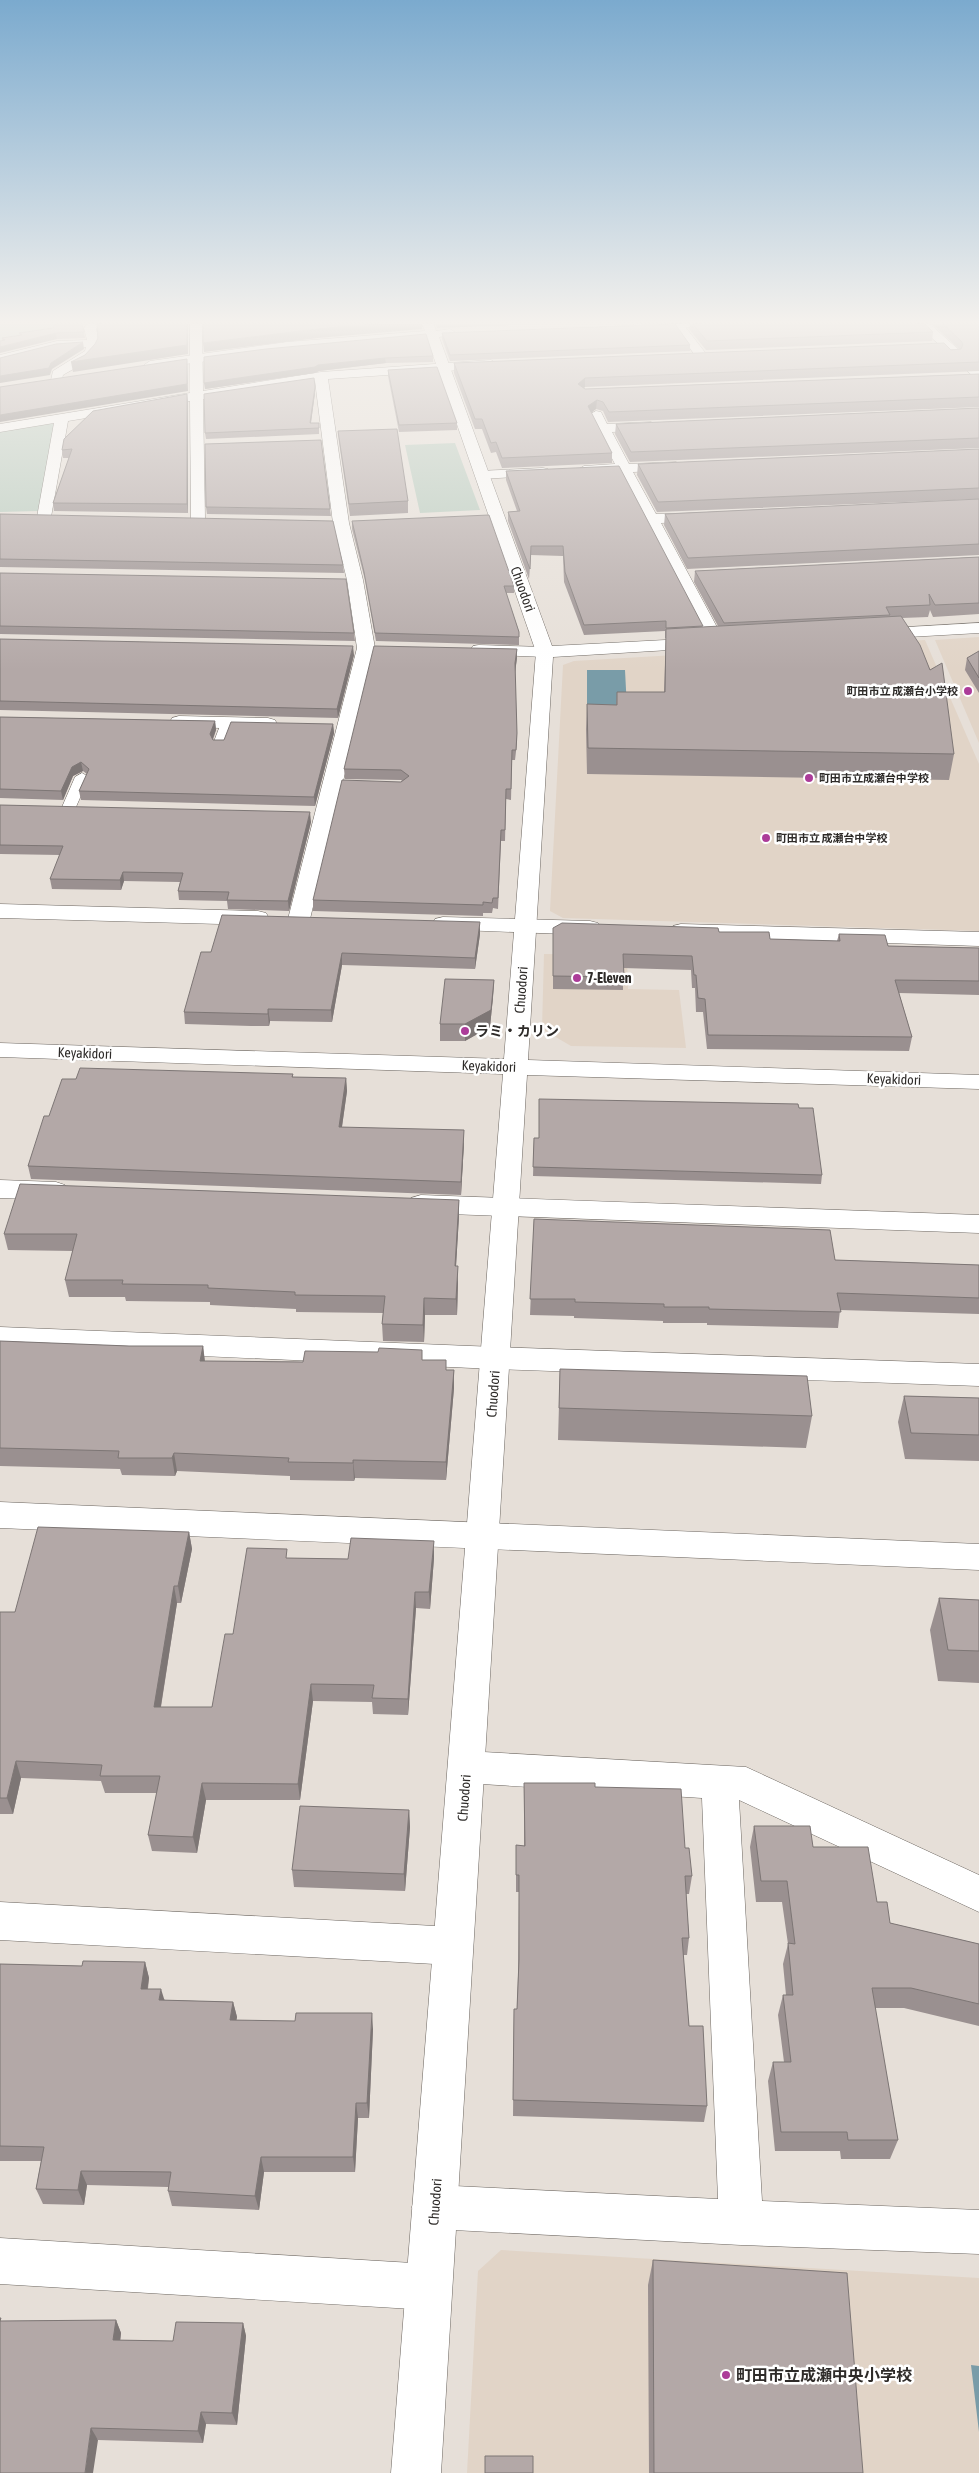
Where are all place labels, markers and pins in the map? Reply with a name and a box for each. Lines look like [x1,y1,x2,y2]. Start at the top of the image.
place label: 町田市立 成瀬台小学校 [846,685,958,697]
marker: 町田市立 成瀬台小学校 [962,685,974,697]
marker: 町田市立成瀬台中学校 [803,772,815,784]
place label: 町田市立成瀬台中学校 [819,772,929,784]
marker: 町田市立 成瀬台中学校 [760,832,772,844]
place label: 町田市立 成瀬台中学校 [776,832,888,844]
place label: 7-Eleven [587,970,632,986]
marker: 7-Eleven [571,972,583,984]
place label: ラミ・カリン [475,1023,559,1039]
marker: ラミ・カリン [459,1025,471,1037]
place label: 町田市立成瀬中央小学校 [736,2366,912,2384]
marker: 町田市立成瀬中央小学校 [720,2369,732,2381]

